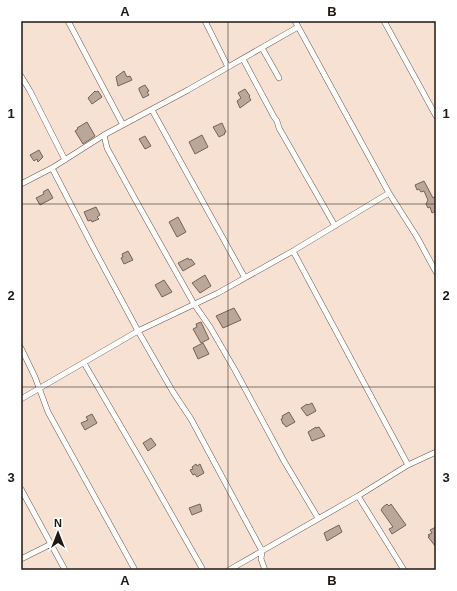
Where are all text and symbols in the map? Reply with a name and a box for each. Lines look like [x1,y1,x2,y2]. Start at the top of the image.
text: A [120,4,130,19]
text: B [327,4,337,19]
text: 1 [7,106,15,121]
text: 1 [442,106,450,121]
text: 2 [7,288,15,303]
text: 2 [442,288,450,303]
text: 3 [7,470,15,485]
text: 3 [442,470,450,485]
north arrow [38,513,78,553]
text: N [54,517,62,529]
text: A [120,573,130,588]
text: B [327,573,337,588]

